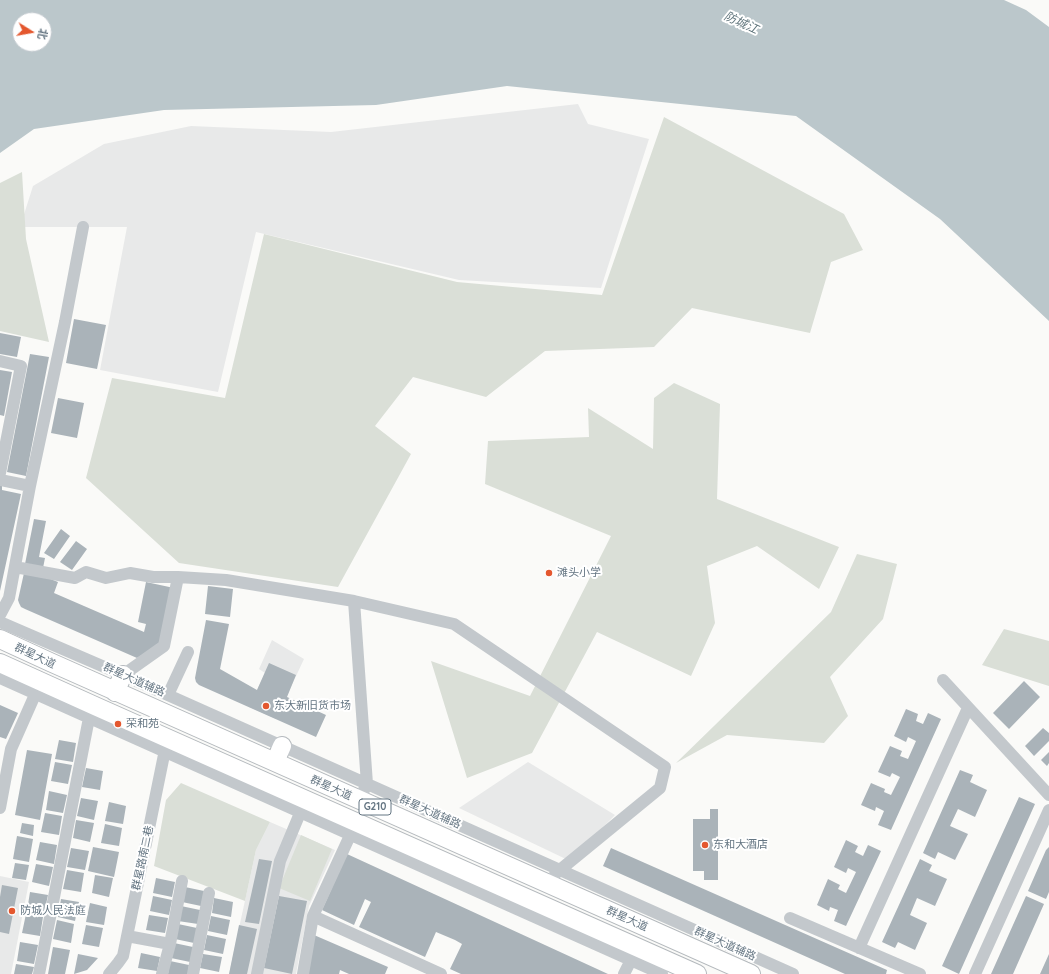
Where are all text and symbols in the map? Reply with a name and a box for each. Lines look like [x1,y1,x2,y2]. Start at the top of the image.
water label: 防城江 [722,9,760,37]
north arrow [12,12,52,52]
text: 北 [35,27,51,41]
place label: 滩头小学 [557,566,601,580]
marker: 滩头小学 [544,568,554,578]
street label: 群星大道 [12,641,58,671]
street label: 群星大道辅路 [101,661,167,699]
place label: 东大新旧货市场 [274,699,351,713]
marker: 东大新旧货市场 [261,701,271,711]
place label: 荣和苑 [126,717,159,731]
marker: 荣和苑 [113,719,123,729]
street label: 群星大道 [308,773,354,803]
street label: 群星大道辅路 [397,793,463,831]
road number: G210 [359,799,391,815]
street label: 群星路南二巷 [130,824,156,892]
place label: 东和大酒店 [713,838,768,852]
marker: 东和大酒店 [700,840,710,850]
place label: 防城人民法庭 [20,904,86,918]
street label: 群星大道 [604,904,650,934]
marker: 防城人民法庭 [7,906,17,916]
street label: 群星大道辅路 [692,925,758,963]

